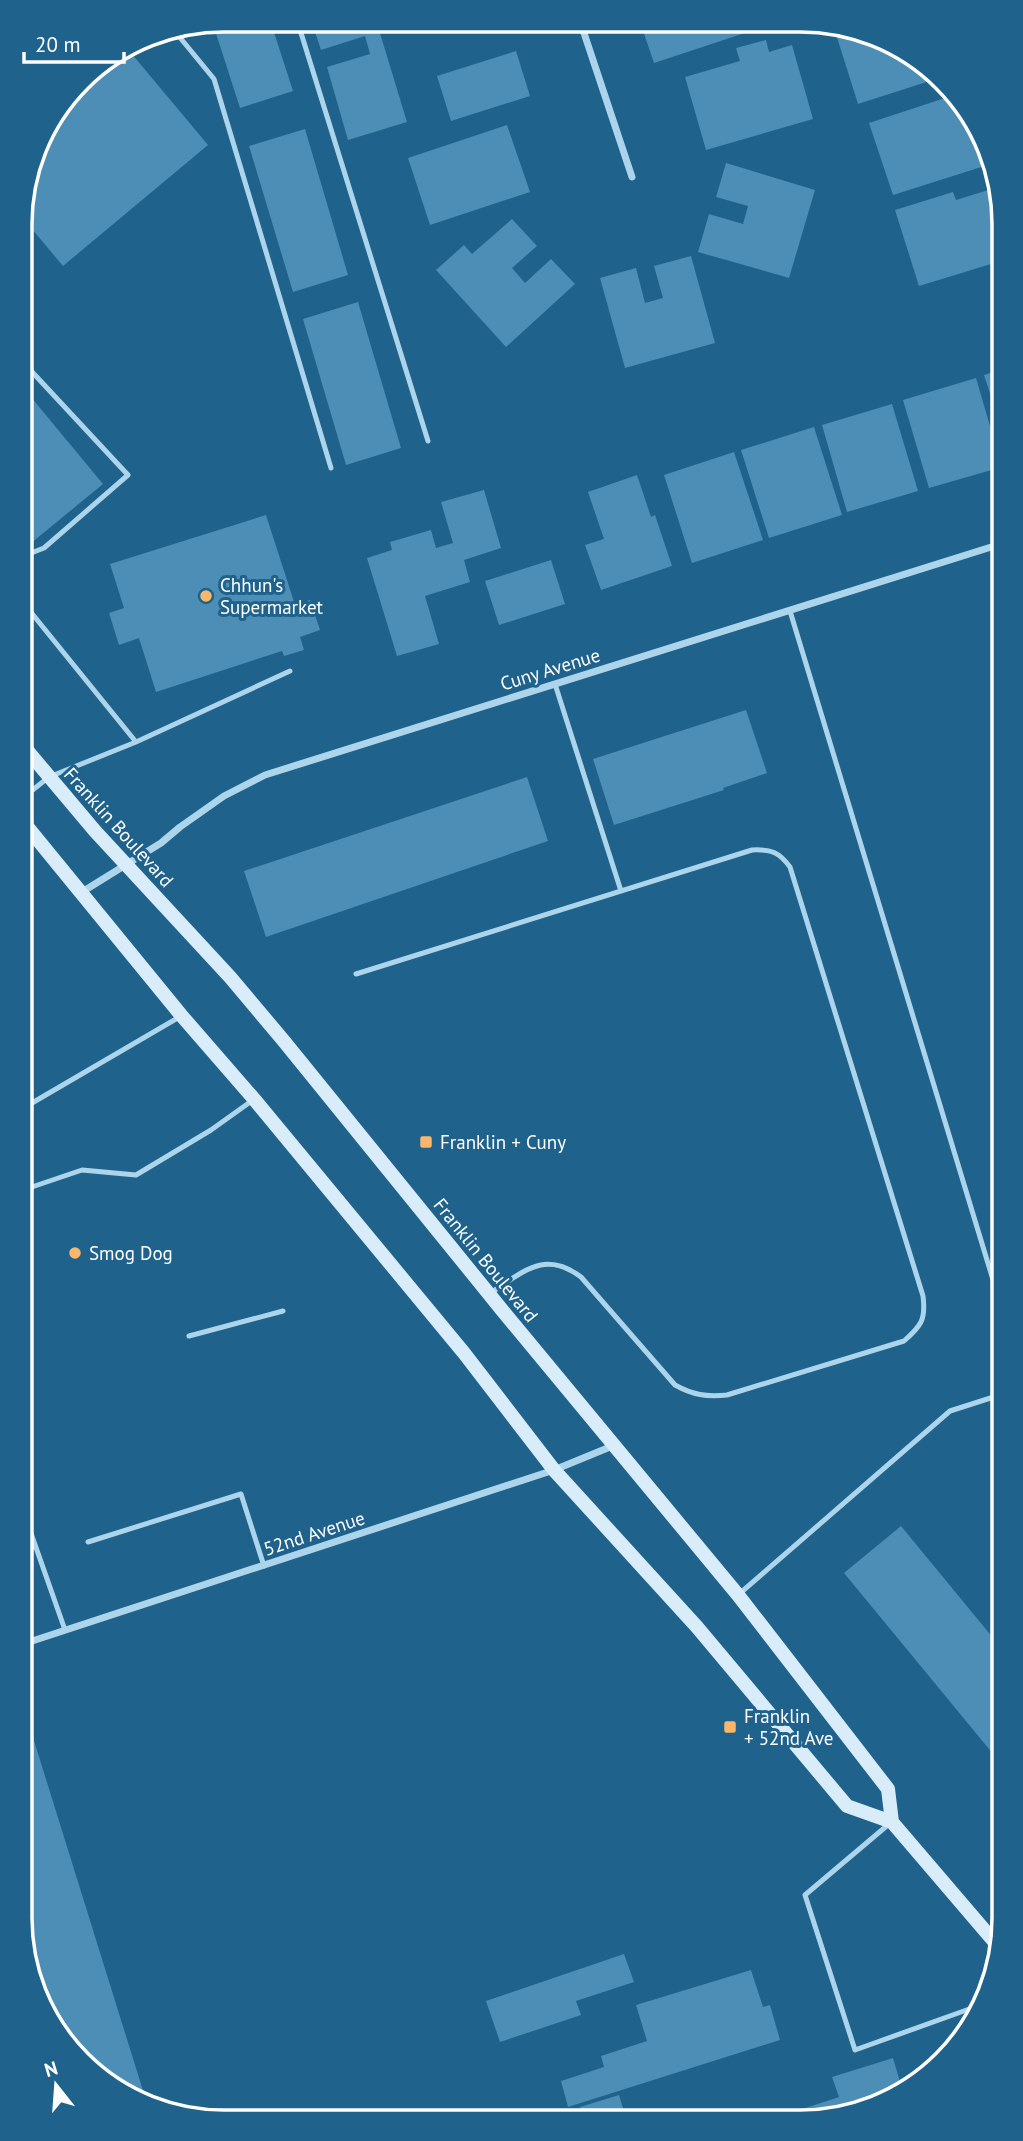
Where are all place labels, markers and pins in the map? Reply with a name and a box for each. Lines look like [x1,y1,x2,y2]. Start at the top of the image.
place label: Chhun's Supermarket [220,573,324,619]
marker: Chhun's Supermarket [198,588,214,604]
place label: Franklin + Cuny [440,1130,566,1154]
marker: Franklin + Cuny [418,1134,434,1150]
place label: Smog Dog [89,1241,173,1265]
marker: Smog Dog [67,1245,83,1261]
place label: Franklin + 52nd Ave [744,1704,834,1750]
marker: Franklin + 52nd Ave [722,1719,738,1735]

